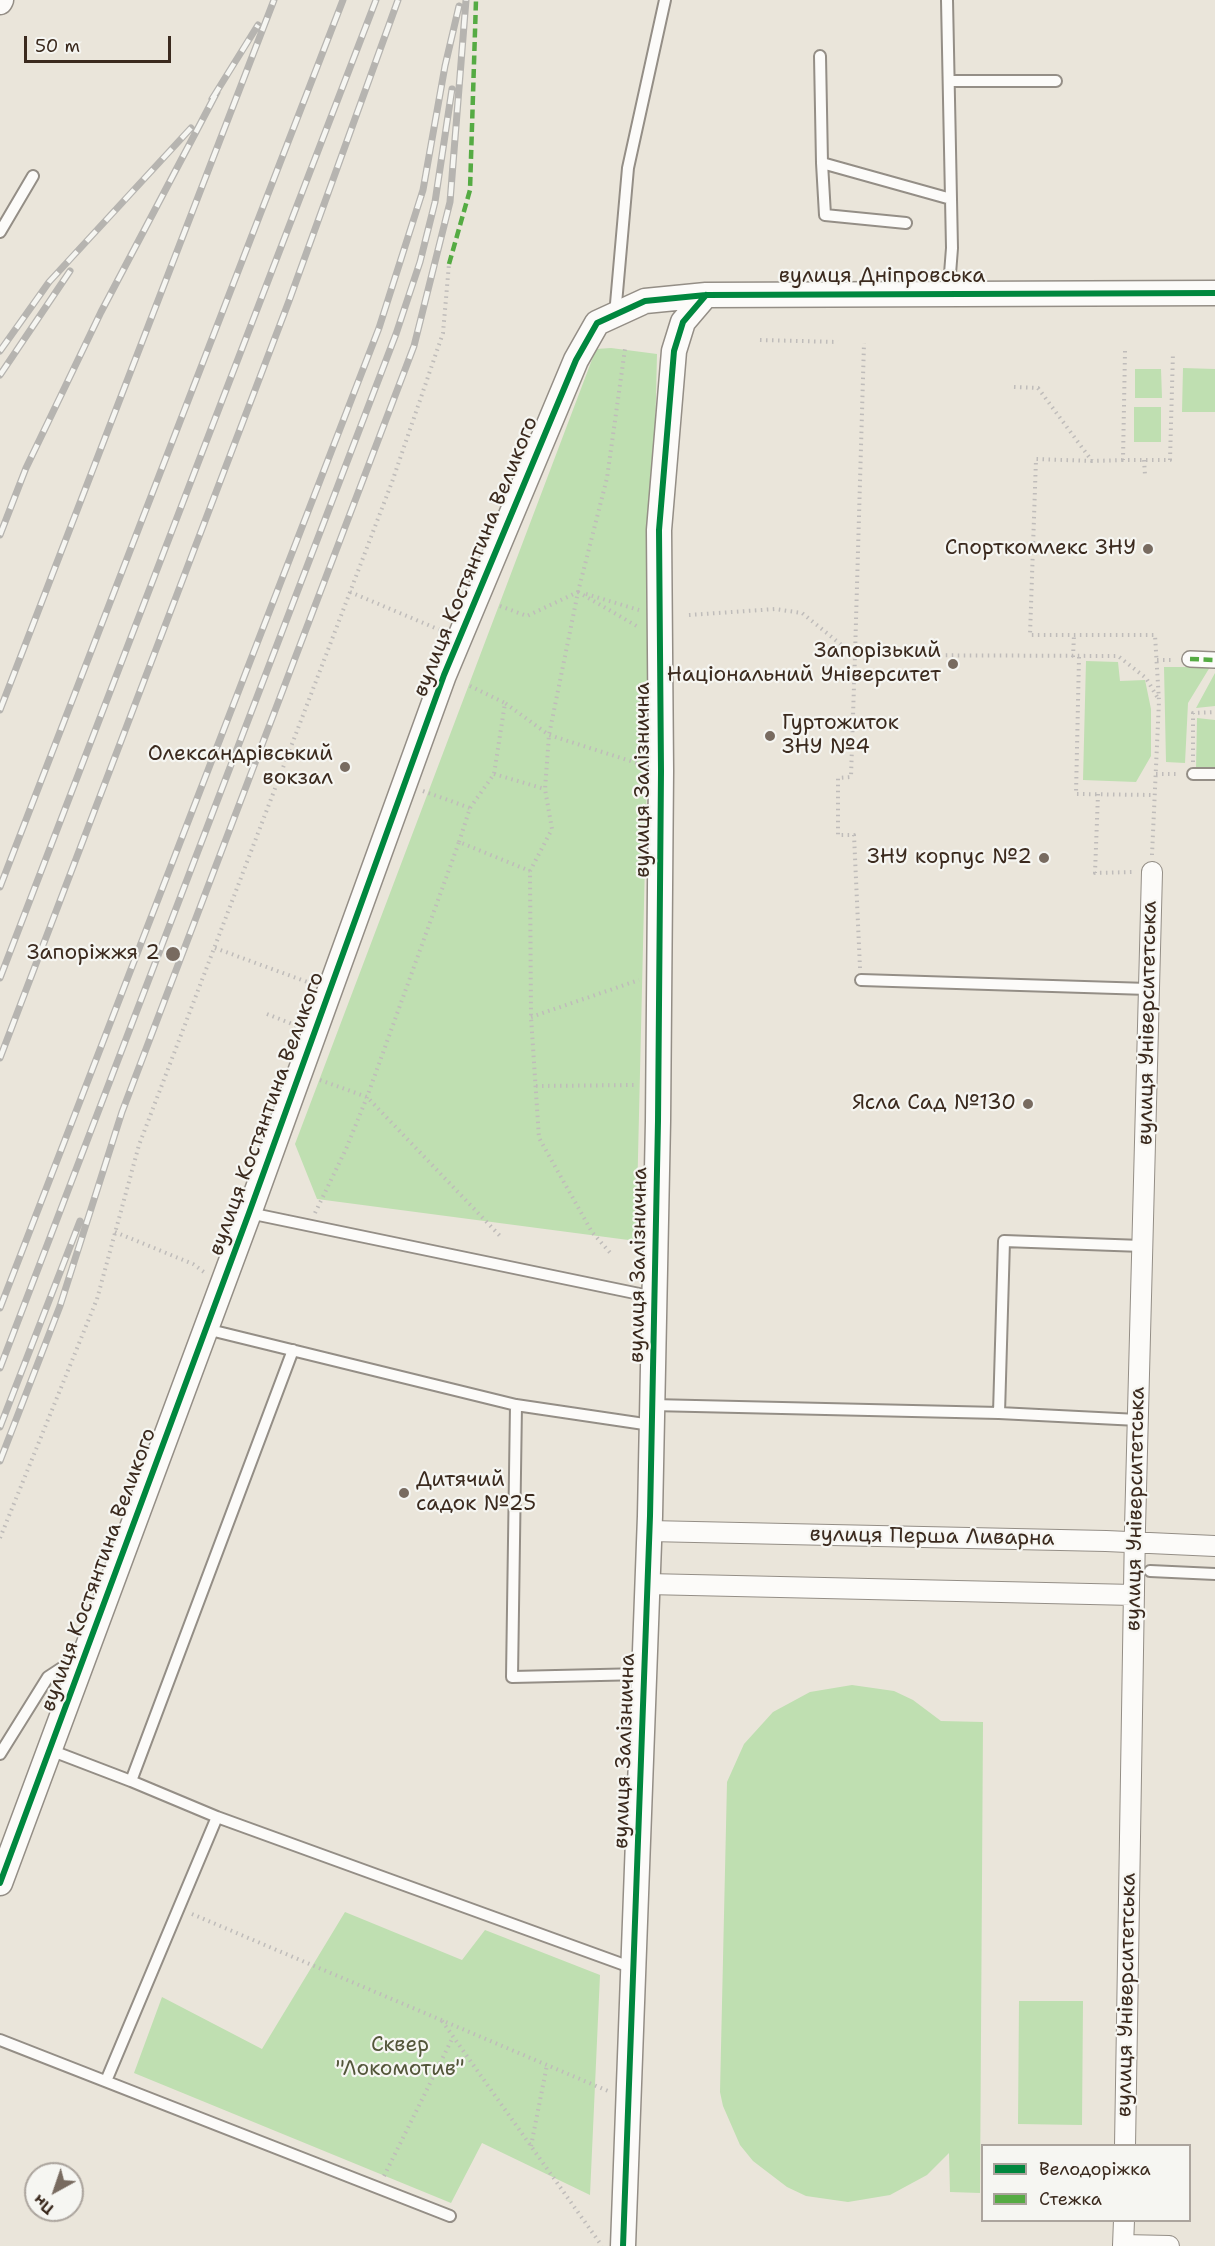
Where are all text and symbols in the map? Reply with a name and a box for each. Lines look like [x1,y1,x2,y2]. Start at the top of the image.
scale bar [27,24,174,62]
text: 50 m [35,34,80,58]
street label: вулиця Дніпровська [779,264,985,290]
street label: вулиця Костянтина Великого [408,413,544,701]
place label: Спорткомлекс ЗНУ [945,536,1136,562]
marker: Спорткомлекс ЗНУ [1141,542,1155,556]
place label: Запорізький Національний Університет [667,639,941,689]
marker: Запорізький Національний Університет [946,657,960,671]
street label: вулиця Залізнична [631,682,657,878]
place label: Гуртожиток ЗНУ №4 [782,711,899,761]
marker: Гуртожиток ЗНУ №4 [763,729,777,743]
place label: Олександрівський вокзал [148,742,333,792]
marker: Олександрівський вокзал [338,760,352,774]
place label: ЗНУ корпус №2 [867,845,1032,871]
marker: ЗНУ корпус №2 [1037,851,1051,865]
street label: вулиця Університетська [1133,901,1163,1145]
place label: Запоріжжя 2 [27,941,160,967]
marker: Запоріжжя 2 [164,945,182,963]
street label: вулиця Костянтина Великого [204,969,330,1259]
place label: Ясла Сад №130 [852,1091,1016,1117]
marker: Ясла Сад №130 [1021,1097,1035,1111]
street label: вулиця Залізнична [625,1167,653,1363]
street label: вулиця Університетська [1121,1387,1151,1631]
street label: вулиця Костянтина Великого [36,1425,162,1715]
place label: Дитячий садок №25 [416,1468,536,1518]
marker: Дитячий садок №25 [397,1486,411,1500]
street label: вулиця Перша Ливарна [809,1522,1055,1552]
street label: вулиця Залізнична [609,1653,641,1849]
street label: вулиця Університетська [1112,1873,1142,2117]
park label: Сквер "Локомотив" [335,2033,465,2083]
legend [981,2144,1191,2222]
text: Велодоріжка [1039,2157,1151,2181]
north arrow [24,2162,84,2222]
text: Стежка [1039,2187,1102,2211]
text: Пн [29,2190,58,2219]

